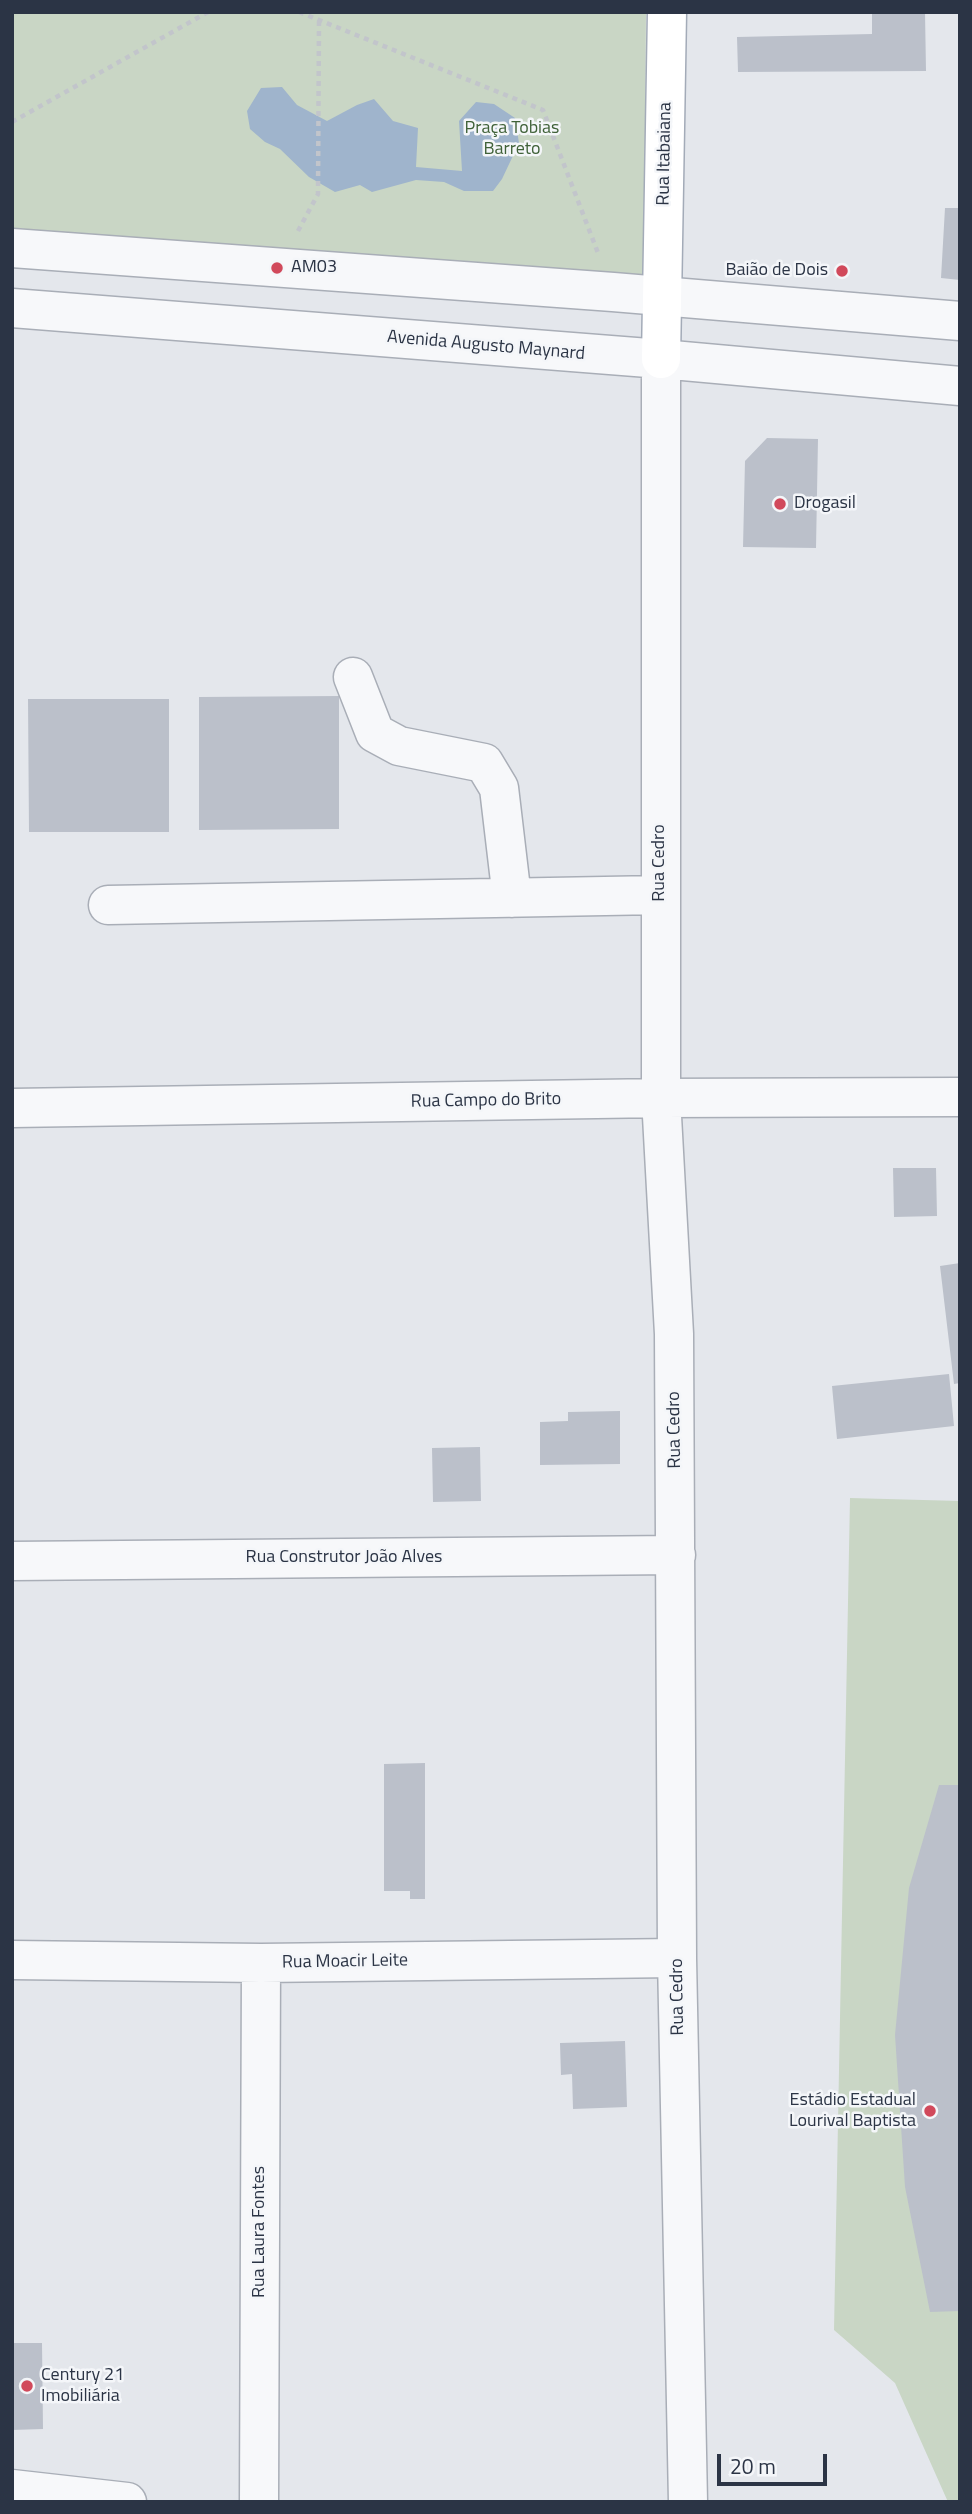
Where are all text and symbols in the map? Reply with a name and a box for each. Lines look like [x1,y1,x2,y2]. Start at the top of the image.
street label: Rua Itabaiana [653,102,677,206]
park label: Praça Tobias Barreto [465,118,559,160]
place label: AM03 [291,257,337,279]
marker: AM03 [269,260,285,276]
place label: Baião de Dois [725,260,828,282]
marker: Baião de Dois [834,263,850,279]
street label: Avenida Augusto Maynard [386,327,586,365]
place label: Drogasil [794,493,856,515]
marker: Drogasil [772,496,788,512]
street label: Rua Cedro [649,824,671,902]
street label: Rua Campo do Brito [411,1089,561,1113]
street label: Rua Cedro [664,1391,686,1469]
street label: Rua Construtor João Alves [246,1547,442,1569]
street label: Rua Moacir Leite [282,1950,408,1974]
street label: Rua Cedro [667,1958,689,2036]
place label: Estádio Estadual Lourival Baptista [789,2090,916,2132]
marker: Estádio Estadual Lourival Baptista [922,2103,938,2119]
street label: Rua Laura Fontes [249,2166,271,2298]
place label: Century 21 Imobiliária [41,2365,124,2408]
marker: Century 21 Imobiliária [19,2378,35,2394]
scale bar [720,2440,830,2484]
text: 20 m [730,2450,776,2482]

